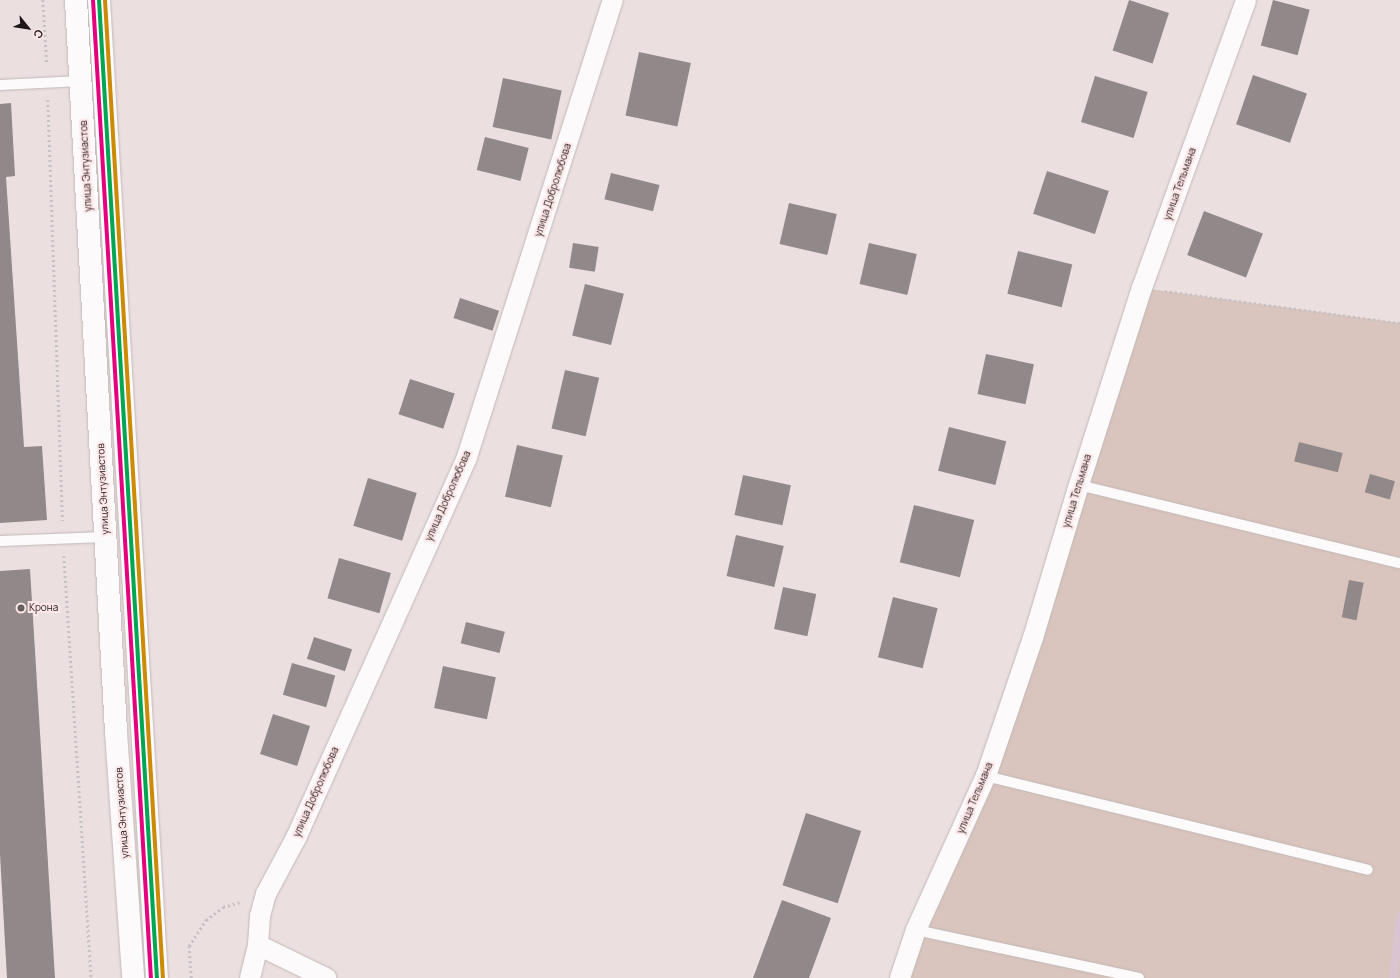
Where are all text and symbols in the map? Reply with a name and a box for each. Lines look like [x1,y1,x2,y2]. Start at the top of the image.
north arrow [8,8,48,48]
text: С [30,27,47,42]
street label: улица Энтузиастов [78,120,94,212]
street label: улица Добролюбова [532,142,574,238]
street label: улица Тельмана [1161,146,1199,222]
street label: улица Энтузиастов [95,443,111,535]
street label: улица Добролюбова [423,449,473,543]
street label: улица Тельмана [1060,453,1094,529]
place label: Крона [29,602,58,614]
marker: Крона [16,603,26,613]
street label: улица Добролюбова [291,745,341,839]
street label: улица Тельмана [955,760,995,836]
street label: улица Энтузиастов [113,767,131,859]

